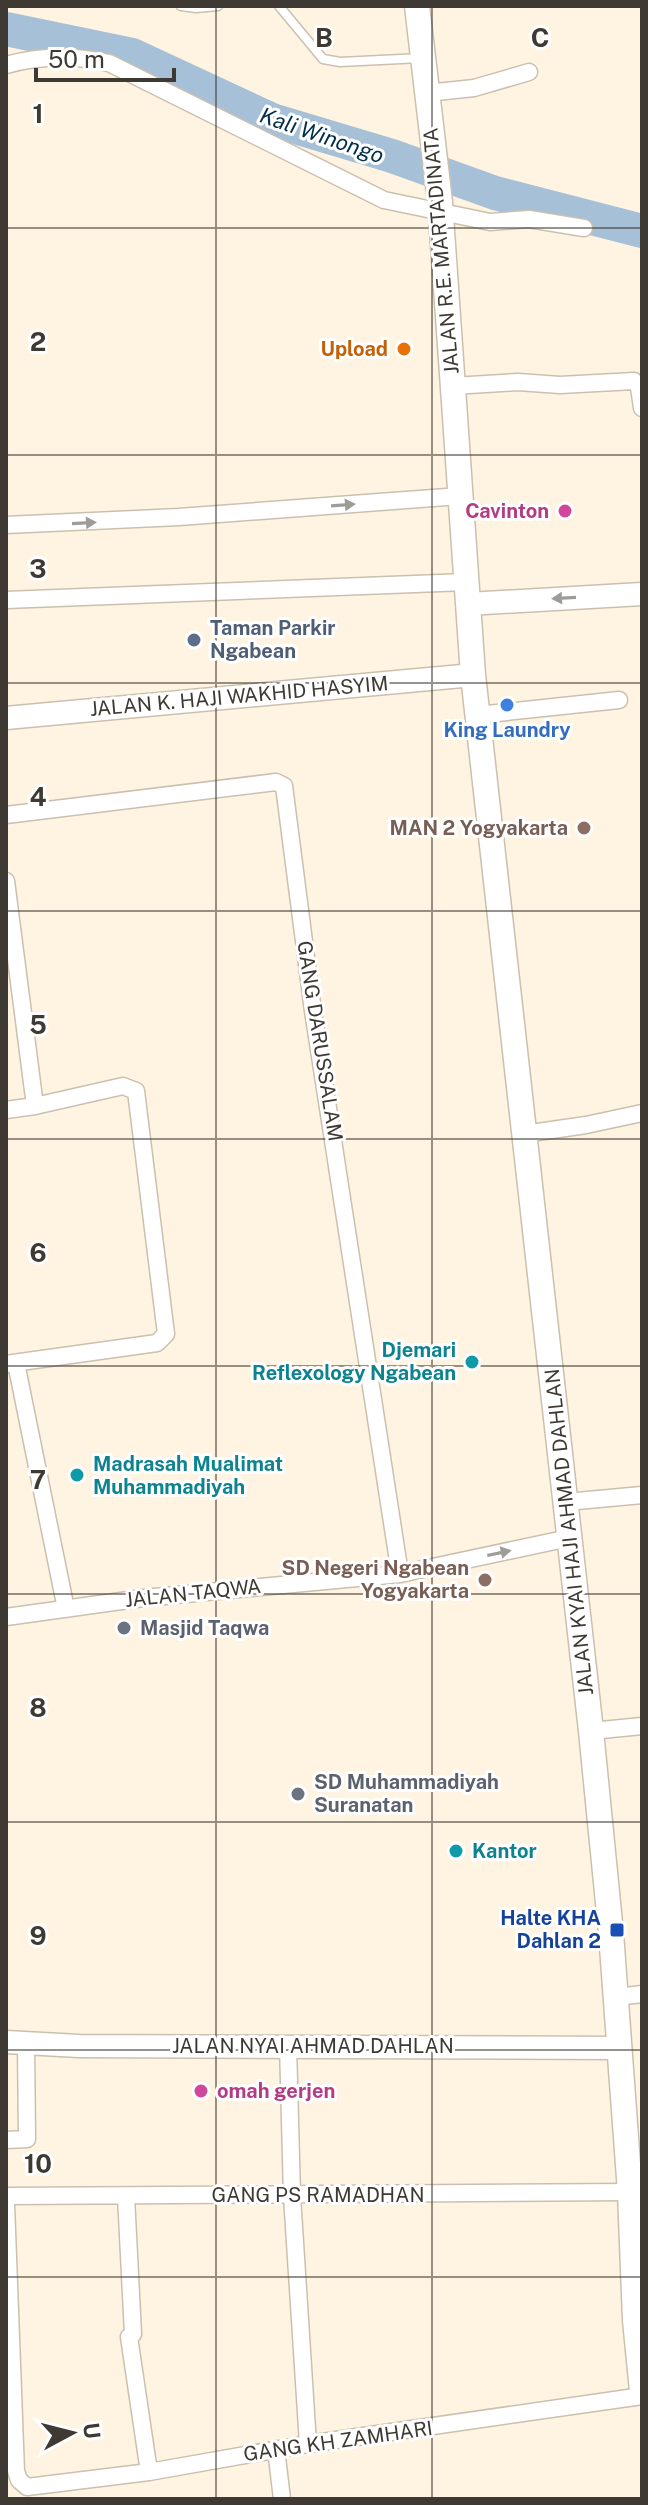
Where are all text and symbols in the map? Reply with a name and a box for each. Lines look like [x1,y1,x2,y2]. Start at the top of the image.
text: B [315,22,333,53]
text: C [531,22,549,53]
scale bar [36,32,174,82]
text: 50 m [48,45,105,73]
text: 1 [32,98,44,129]
water label: Kali Winongo [257,102,387,168]
street label: JALAN R.E. MARTADINATA [418,127,464,375]
text: 2 [30,326,46,357]
place label: Upload [320,337,388,361]
marker: Upload [395,340,413,358]
one-way arrow [331,498,356,511]
place label: Cavinton [465,499,549,523]
marker: Cavinton [556,502,574,520]
one-way arrow [72,516,97,529]
text: 3 [29,553,47,584]
one-way arrow [551,592,576,605]
place label: Taman Parkir Ngabean [210,616,336,663]
marker: Taman Parkir Ngabean [185,631,203,649]
street label: JALAN K. HAJI WAKHID HASYIM [89,671,389,721]
marker: King Laundry [498,696,516,714]
place label: King Laundry [443,718,571,742]
text: 4 [29,781,47,812]
place label: MAN 2 Yogyakarta [390,816,568,840]
marker: MAN 2 Yogyakarta [575,819,593,837]
street label: GANG DARUSSALAM [292,939,348,1143]
text: 5 [29,1009,47,1040]
text: 6 [29,1237,47,1268]
place label: Djemari Reflexology Ngabean [252,1338,456,1385]
marker: Djemari Reflexology Ngabean [463,1353,481,1371]
street label: JALAN KYAI HAJI AHMAD DAHLAN [540,1367,598,1697]
place label: Madrasah Mualimat Muhammadiyah [93,1452,283,1499]
text: 7 [30,1464,46,1495]
marker: Madrasah Mualimat Muhammadiyah [68,1466,86,1484]
one-way arrow [487,1546,512,1559]
place label: SD Negeri Ngabean Yogyakarta [282,1556,469,1603]
marker: SD Negeri Ngabean Yogyakarta [476,1571,494,1589]
street label: JALAN TAQWA [124,1574,262,1612]
place label: Masjid Taqwa [140,1616,269,1640]
marker: Masjid Taqwa [115,1619,133,1637]
text: 8 [29,1692,47,1723]
place label: SD Muhammadiyah Suranatan [314,1770,499,1817]
marker: SD Muhammadiyah Suranatan [289,1785,307,1803]
place label: Kantor [472,1839,537,1863]
marker: Kantor [447,1842,465,1860]
place label: Halte KHA Dahlan 2 [500,1906,601,1953]
text: 9 [29,1920,47,1951]
marker: Halte KHA Dahlan 2 [608,1921,626,1939]
street label: JALAN NYAI AHMAD DAHLAN [172,2034,454,2058]
place label: omah gerjen [217,2079,335,2103]
marker: omah gerjen [192,2082,210,2100]
text: 10 [24,2148,52,2179]
street label: GANG PS RAMADHAN [212,2183,424,2207]
north arrow [32,2393,112,2473]
street label: GANG KH ZAMHARI [242,2416,434,2466]
text: U [78,2421,106,2440]

